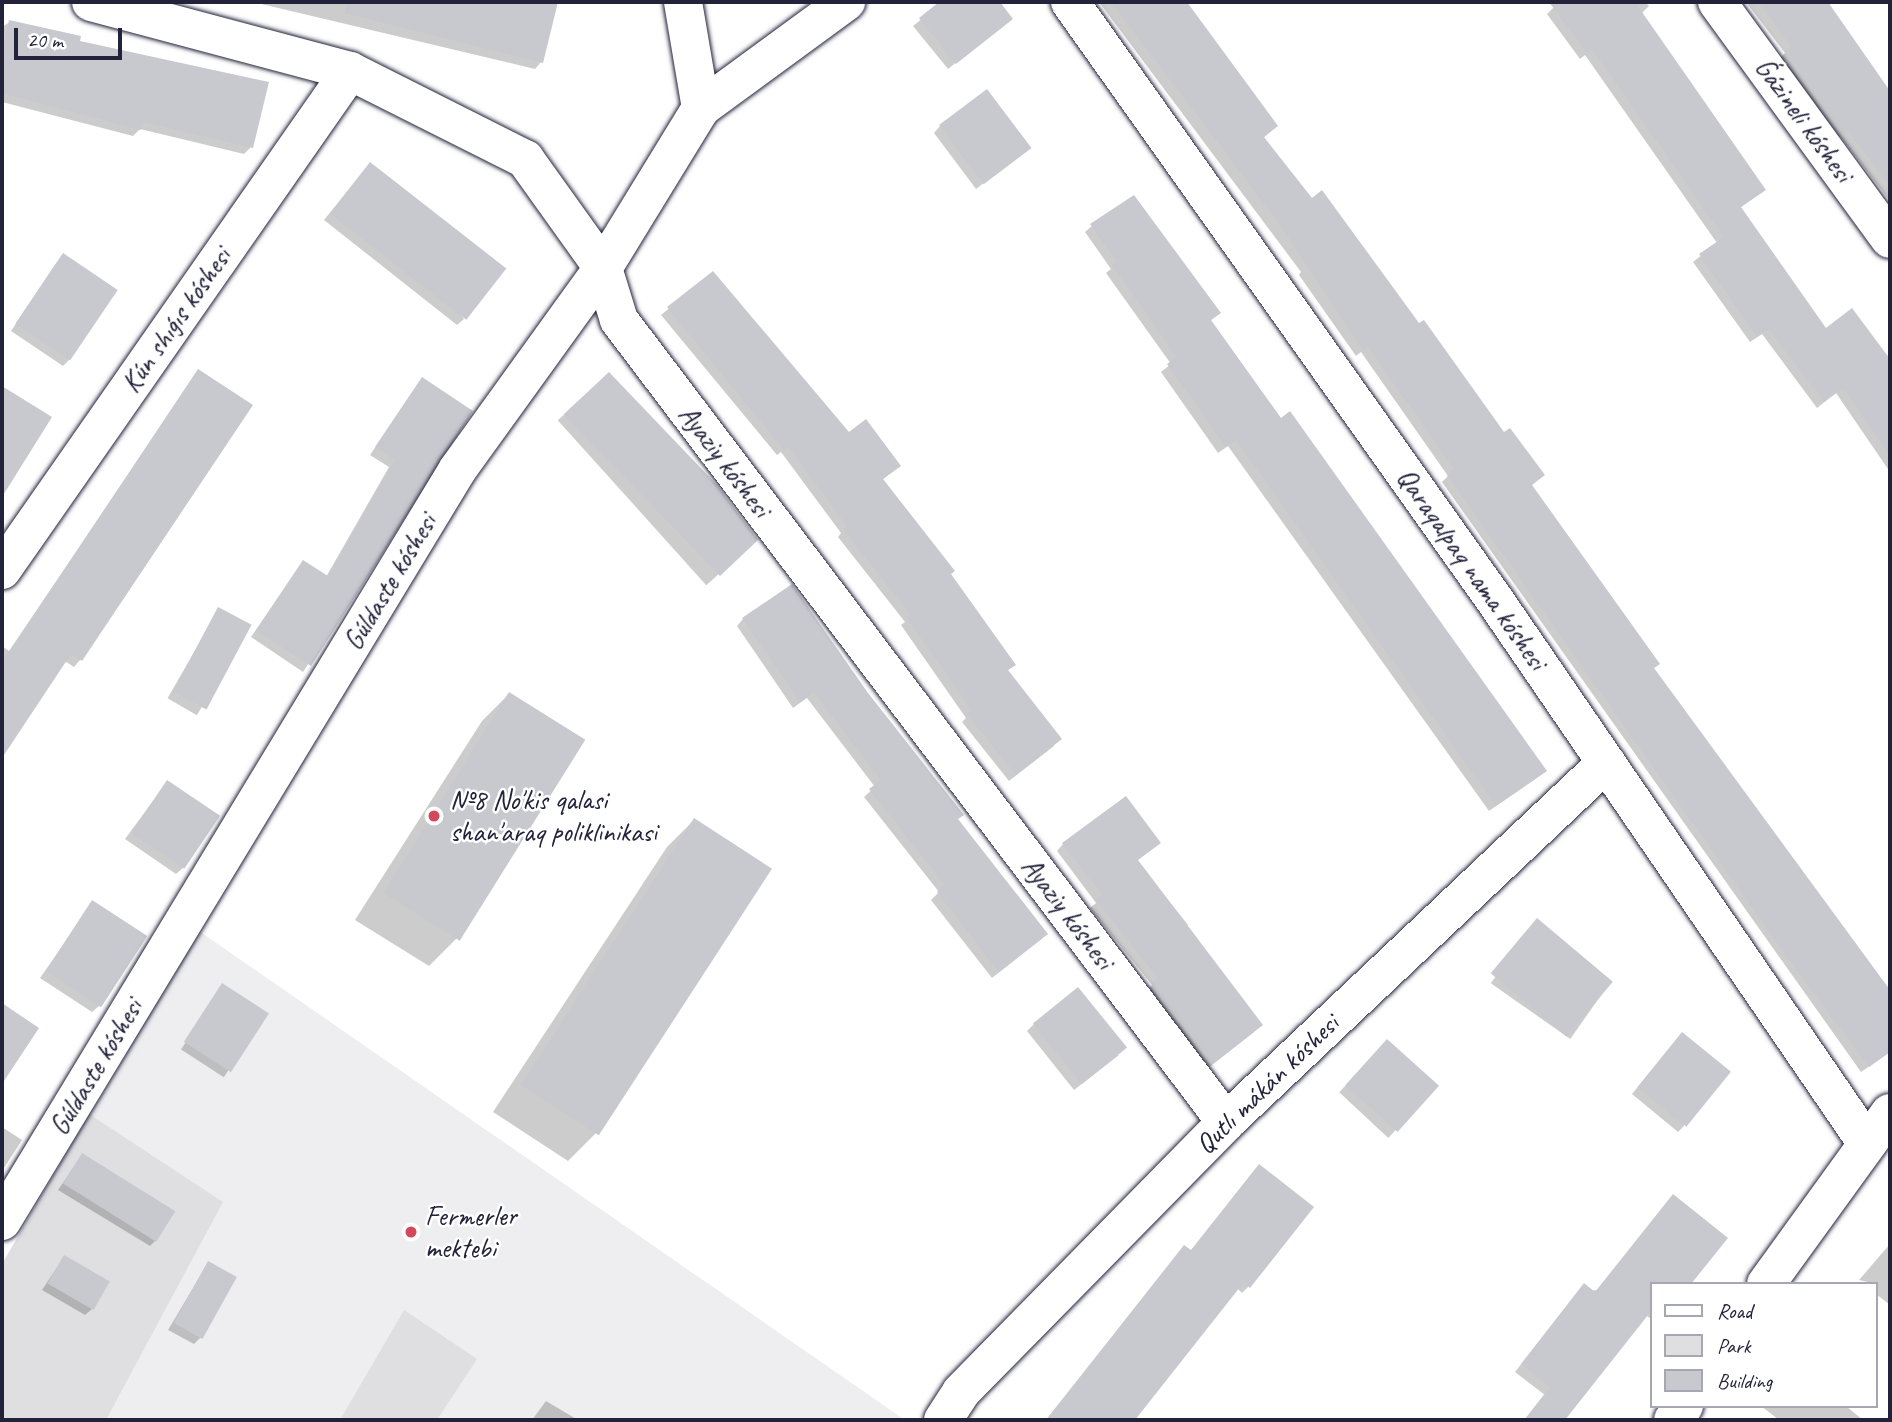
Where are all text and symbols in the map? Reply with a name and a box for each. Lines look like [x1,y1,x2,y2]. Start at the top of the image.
scale bar [18,14,126,58]
text: 20 m [27,27,63,53]
street label: Ǵázineli kóshesi [1748,51,1860,189]
street label: Kún shıǵıs kóshesi [114,241,238,399]
street label: Ayaziy kóshesi [672,398,778,524]
street label: Qaraqalpaq nama kóshesi [1389,461,1555,677]
street label: Gúldaste kóshesi [336,508,444,656]
place label: №8 No'kis qalasi shan'araq poliklinikasi [450,783,656,849]
marker: №8 No'kis qalasi shan'araq poliklinikasi [424,806,444,826]
street label: Ayaziy kóshesi [1015,850,1121,976]
street label: Gúldaste kóshesi [42,993,150,1141]
street label: Qutlı mákán kóshesi [1188,1007,1346,1161]
place label: Fermerler mektebi [425,1199,517,1265]
marker: Fermerler mektebi [403,1224,419,1240]
legend [1650,1282,1878,1408]
text: Road [1717,1298,1752,1324]
text: Park [1717,1333,1750,1359]
text: Building [1717,1368,1772,1394]

